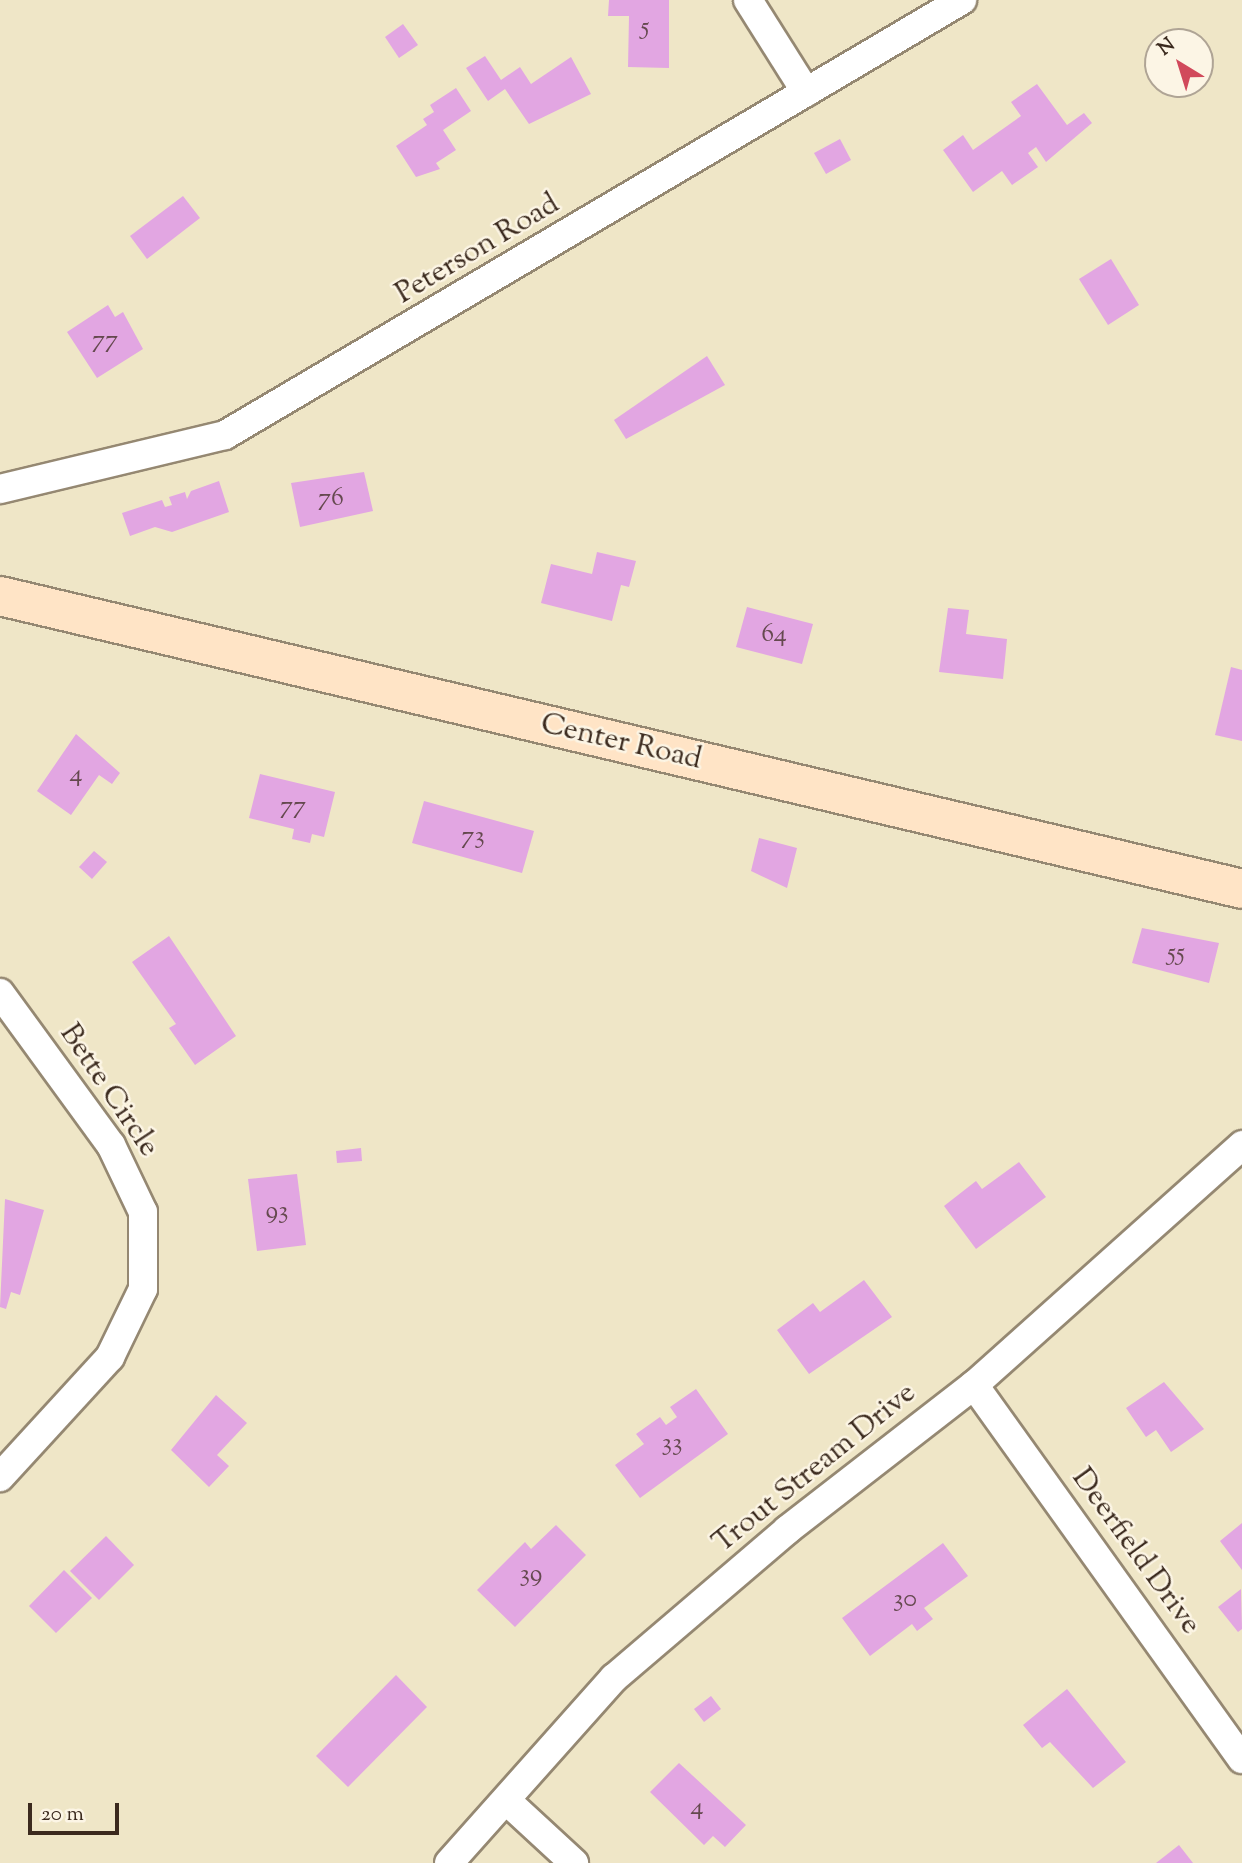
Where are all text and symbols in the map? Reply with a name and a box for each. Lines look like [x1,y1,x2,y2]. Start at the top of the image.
house number: 5 [641,12,649,44]
north arrow [1144,28,1214,98]
text: N [1153,32,1181,63]
street label: Peterson Road [390,187,566,313]
house number: 77 [92,325,118,357]
house number: 76 [318,483,344,515]
house number: 64 [761,619,787,651]
street label: Center Road [537,707,705,779]
house number: 4 [69,759,83,791]
house number: 77 [280,791,306,823]
house number: 73 [461,821,485,853]
house number: 55 [1167,938,1185,970]
street label: Bette Circle [50,1018,166,1164]
house number: 93 [265,1196,289,1228]
street label: Trout Stream Drive [706,1376,924,1562]
house number: 33 [661,1428,683,1460]
street label: Deerfield Drive [1063,1462,1207,1642]
house number: 39 [520,1559,542,1591]
house number: 30 [893,1584,917,1616]
scale bar [32,1790,122,1834]
house number: 4 [690,1792,704,1824]
text: 20 m [41,1800,84,1830]

